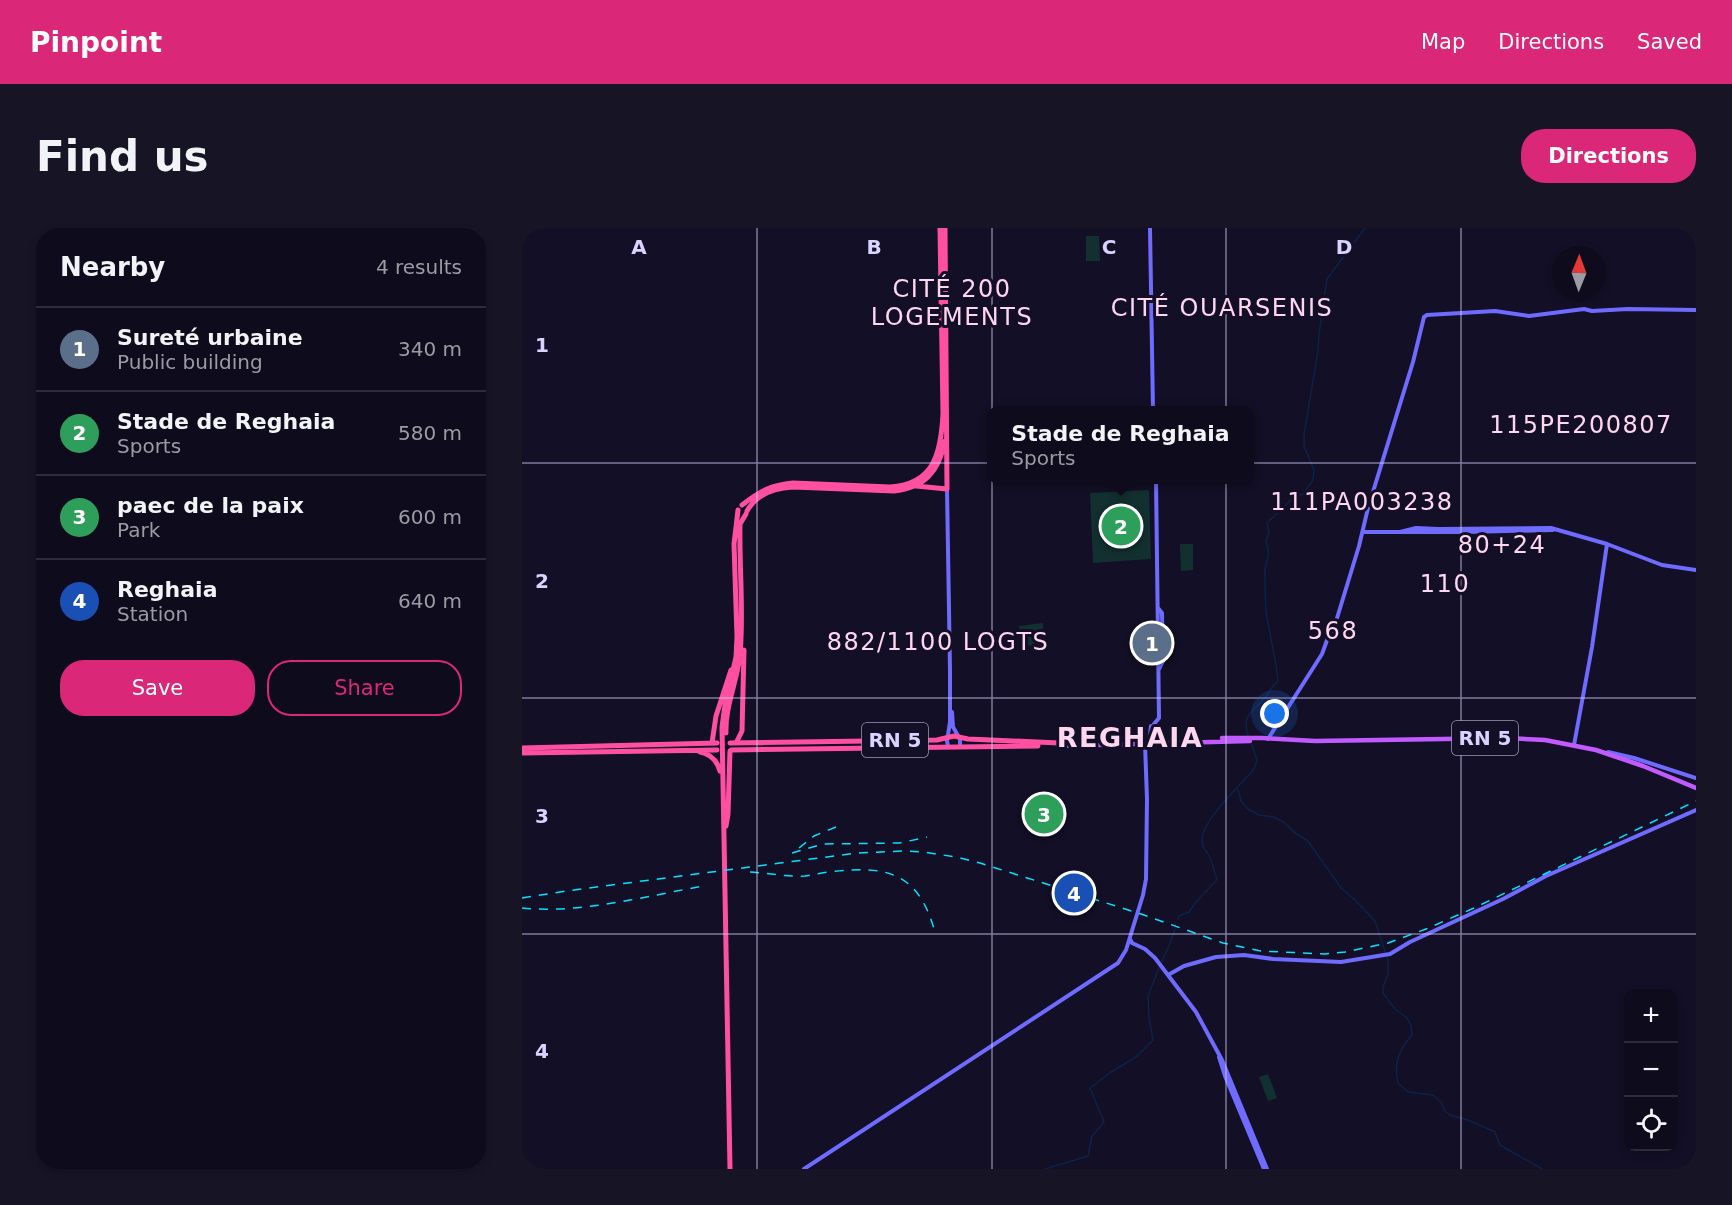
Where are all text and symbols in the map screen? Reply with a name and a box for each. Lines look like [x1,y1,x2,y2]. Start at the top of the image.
text: Pinpoint [30,26,162,59]
text: Map [1421,30,1465,54]
text: Directions [1498,30,1604,54]
text: Saved [1637,30,1702,54]
button: Directions [1521,129,1696,183]
text: Find us [36,132,209,181]
text: A [631,235,647,259]
text: B [866,235,882,259]
text: C [1102,235,1116,259]
text: D [1336,235,1352,259]
north arrow [1552,246,1606,300]
text: Nearby [60,252,165,282]
text: 4 results [376,255,462,279]
district label: CITÉ 200 LOGEMENTS [871,274,1033,331]
district label: CITÉ OUARSENIS [1111,293,1333,322]
text: Sureté urbaine [117,325,303,350]
text: 1 [535,333,549,357]
text: 1 [73,337,86,361]
text: 340 m [398,337,462,361]
text: Public building [117,350,263,374]
popup [987,406,1254,484]
text: Stade de Reghaia [117,409,335,434]
district label: 115PE200807 [1489,411,1673,439]
text: 2 [73,421,86,445]
text: 580 m [398,421,462,445]
text: Stade de Reghaia [1011,421,1230,446]
text: Sports [117,434,181,458]
text: Sports [1011,446,1075,470]
district label: 111PA003238 [1270,488,1454,516]
text: paec de la paix [117,493,304,518]
pin: 2 [1102,504,1140,548]
text: 3 [73,505,86,529]
text: 600 m [398,505,462,529]
text: Park [117,518,160,542]
district label: 80+24 [1458,531,1546,559]
text: 2 [535,569,549,593]
district label: 110 [1420,570,1470,598]
text: Reghaia [117,577,218,602]
text: 4 [73,589,86,613]
text: 640 m [398,589,462,613]
text: Station [117,602,188,626]
district label: 568 [1308,617,1358,645]
pin: 1 [1132,620,1172,666]
district label: 882/1100 LOGTS [827,628,1049,656]
button: Save [60,660,255,716]
button: Share [267,660,462,716]
your location [1260,699,1289,728]
road number: RN 5 [1452,721,1518,755]
district label: REGHAIA [1057,722,1203,753]
road number: RN 5 [862,723,928,757]
pin: 3 [1024,792,1064,836]
text: 3 [535,804,549,828]
pin: 4 [1054,870,1094,916]
map controls [1624,989,1678,1151]
button: + [1624,989,1678,1043]
text: 4 [535,1039,549,1063]
button: − [1624,1043,1678,1097]
button: locate [1624,1097,1678,1151]

